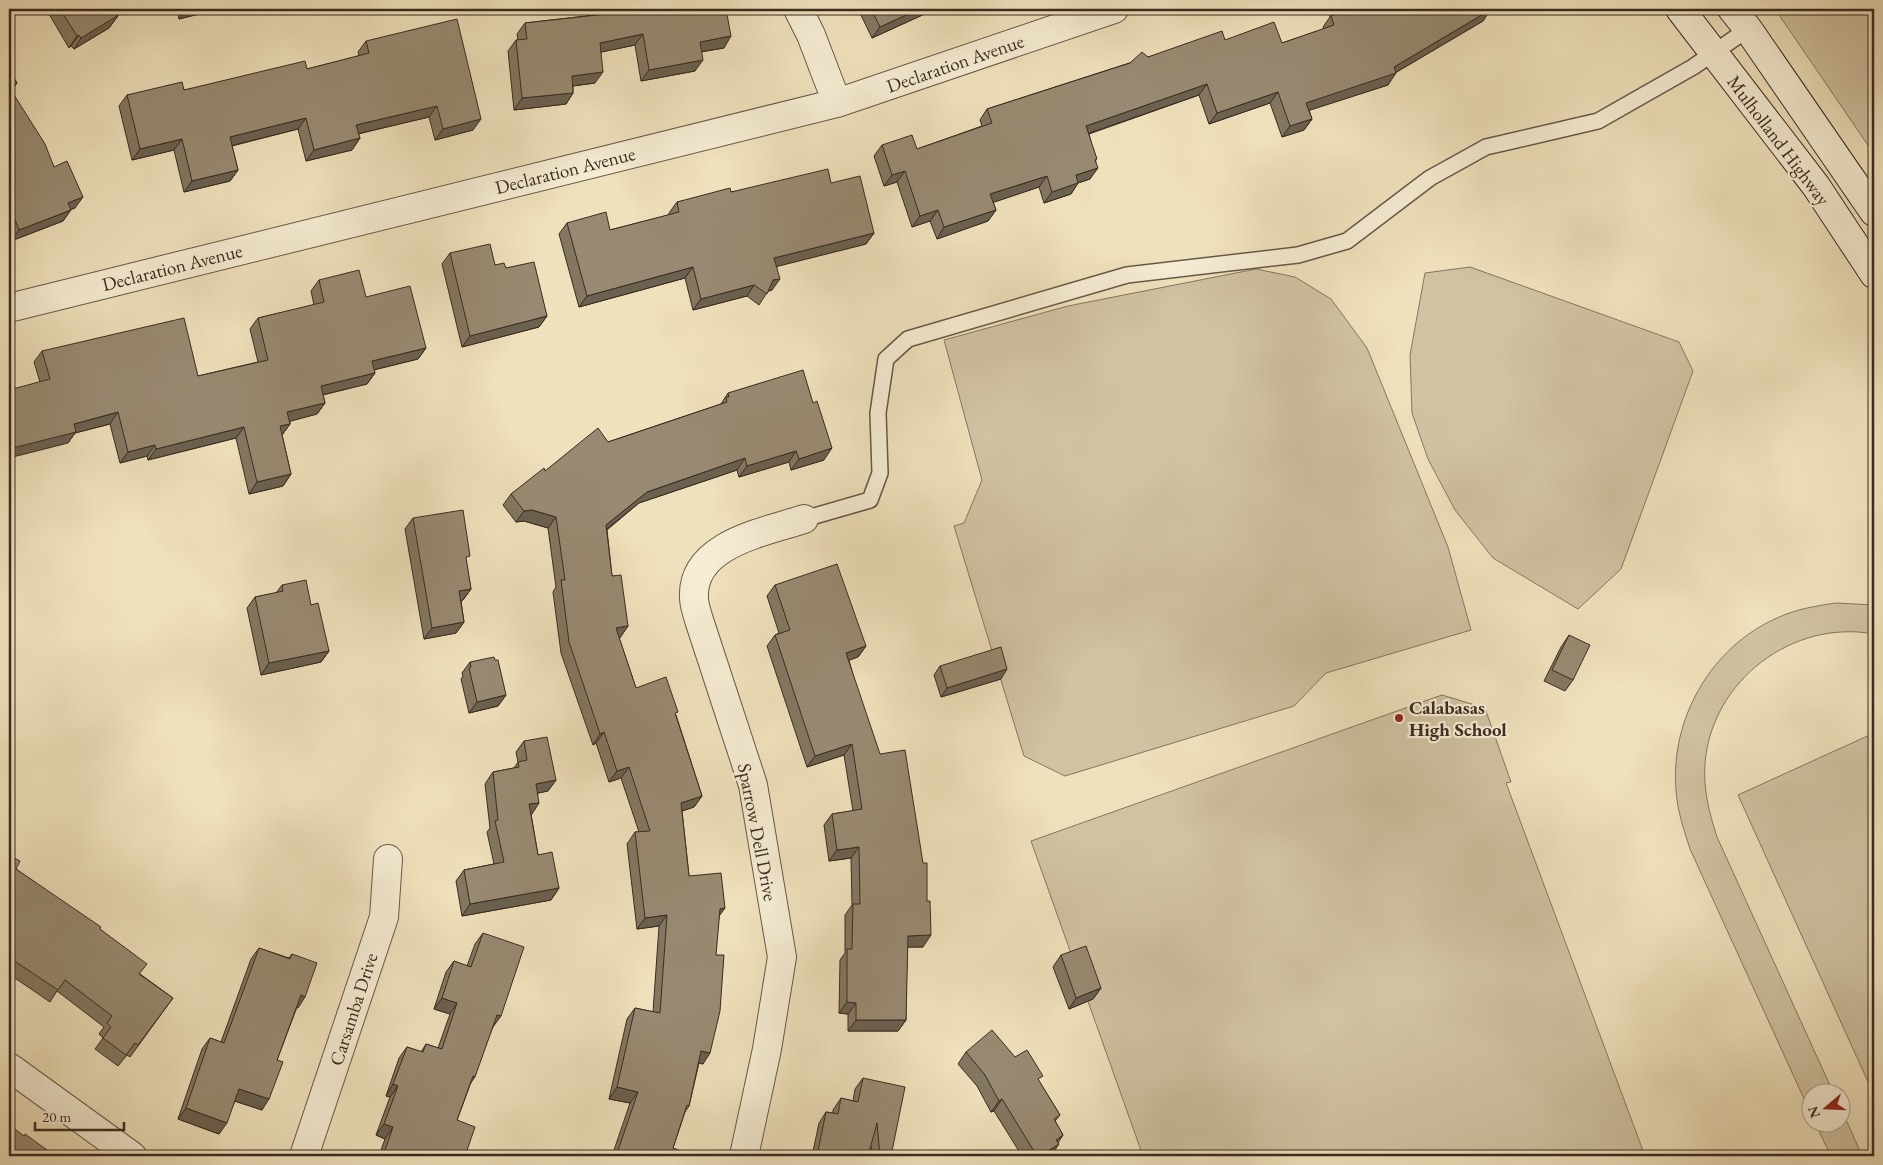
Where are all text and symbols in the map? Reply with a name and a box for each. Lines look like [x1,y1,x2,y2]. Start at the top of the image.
street label: Declaration Avenue [883,28,1027,99]
street label: Mulholland Highway [1721,70,1836,211]
street label: Declaration Avenue [492,141,638,200]
street label: Declaration Avenue [99,238,245,297]
place label: Calabasas High School [1409,695,1507,742]
marker: Calabasas High School [1393,712,1405,724]
street label: Sparrow Dell Drive [732,761,783,903]
street label: Carsamba Drive [323,950,383,1069]
north arrow [1800,1082,1850,1132]
scale bar [35,1100,124,1132]
text: N [1803,1103,1824,1121]
text: 20 m [42,1107,71,1126]

